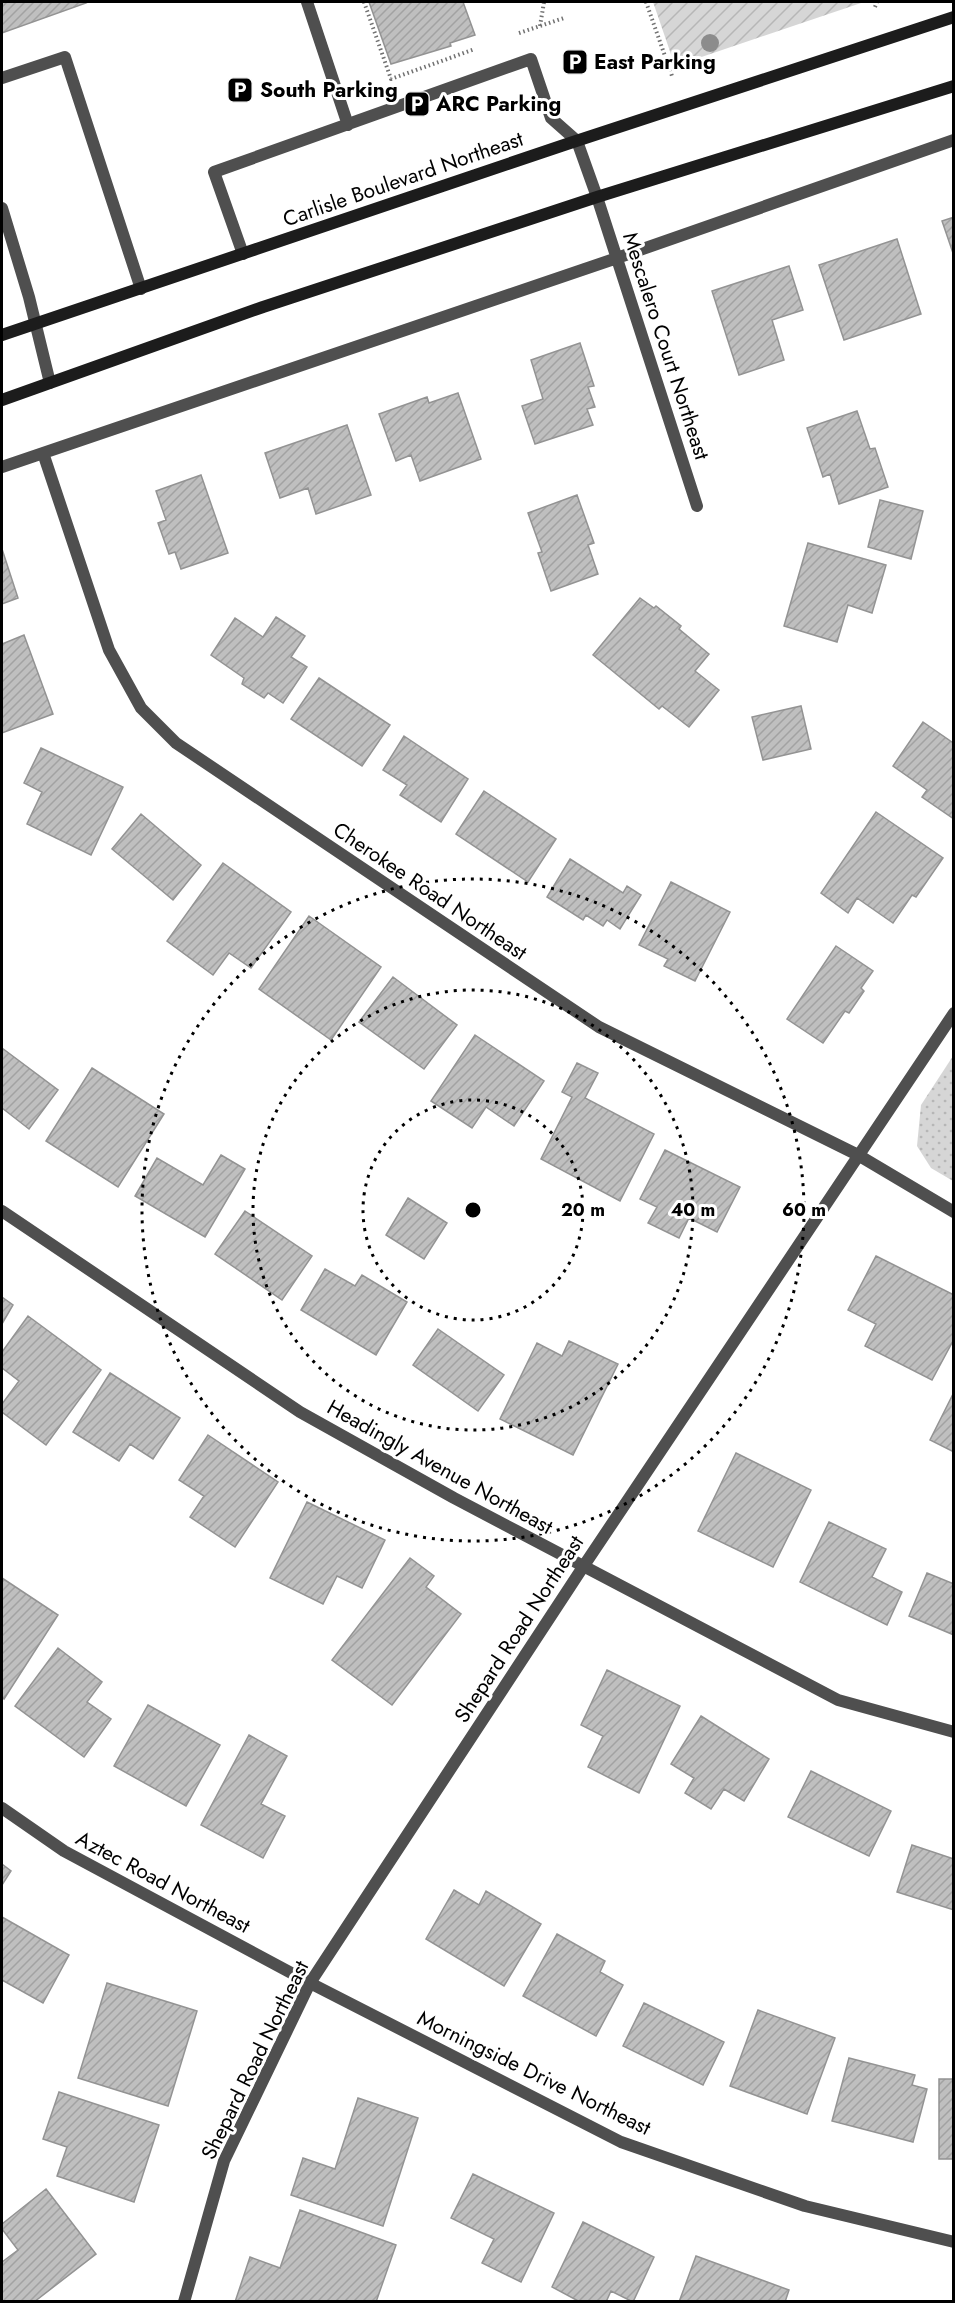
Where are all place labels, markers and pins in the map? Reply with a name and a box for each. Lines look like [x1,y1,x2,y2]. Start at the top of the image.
parking icon: East Parking [560,47,590,77]
place label: East Parking [594,47,716,77]
parking icon: South Parking [225,75,255,105]
place label: South Parking [260,75,398,105]
parking icon: ARC Parking [402,89,432,119]
place label: ARC Parking [435,89,561,119]
centre of rings [463,1200,483,1220]

